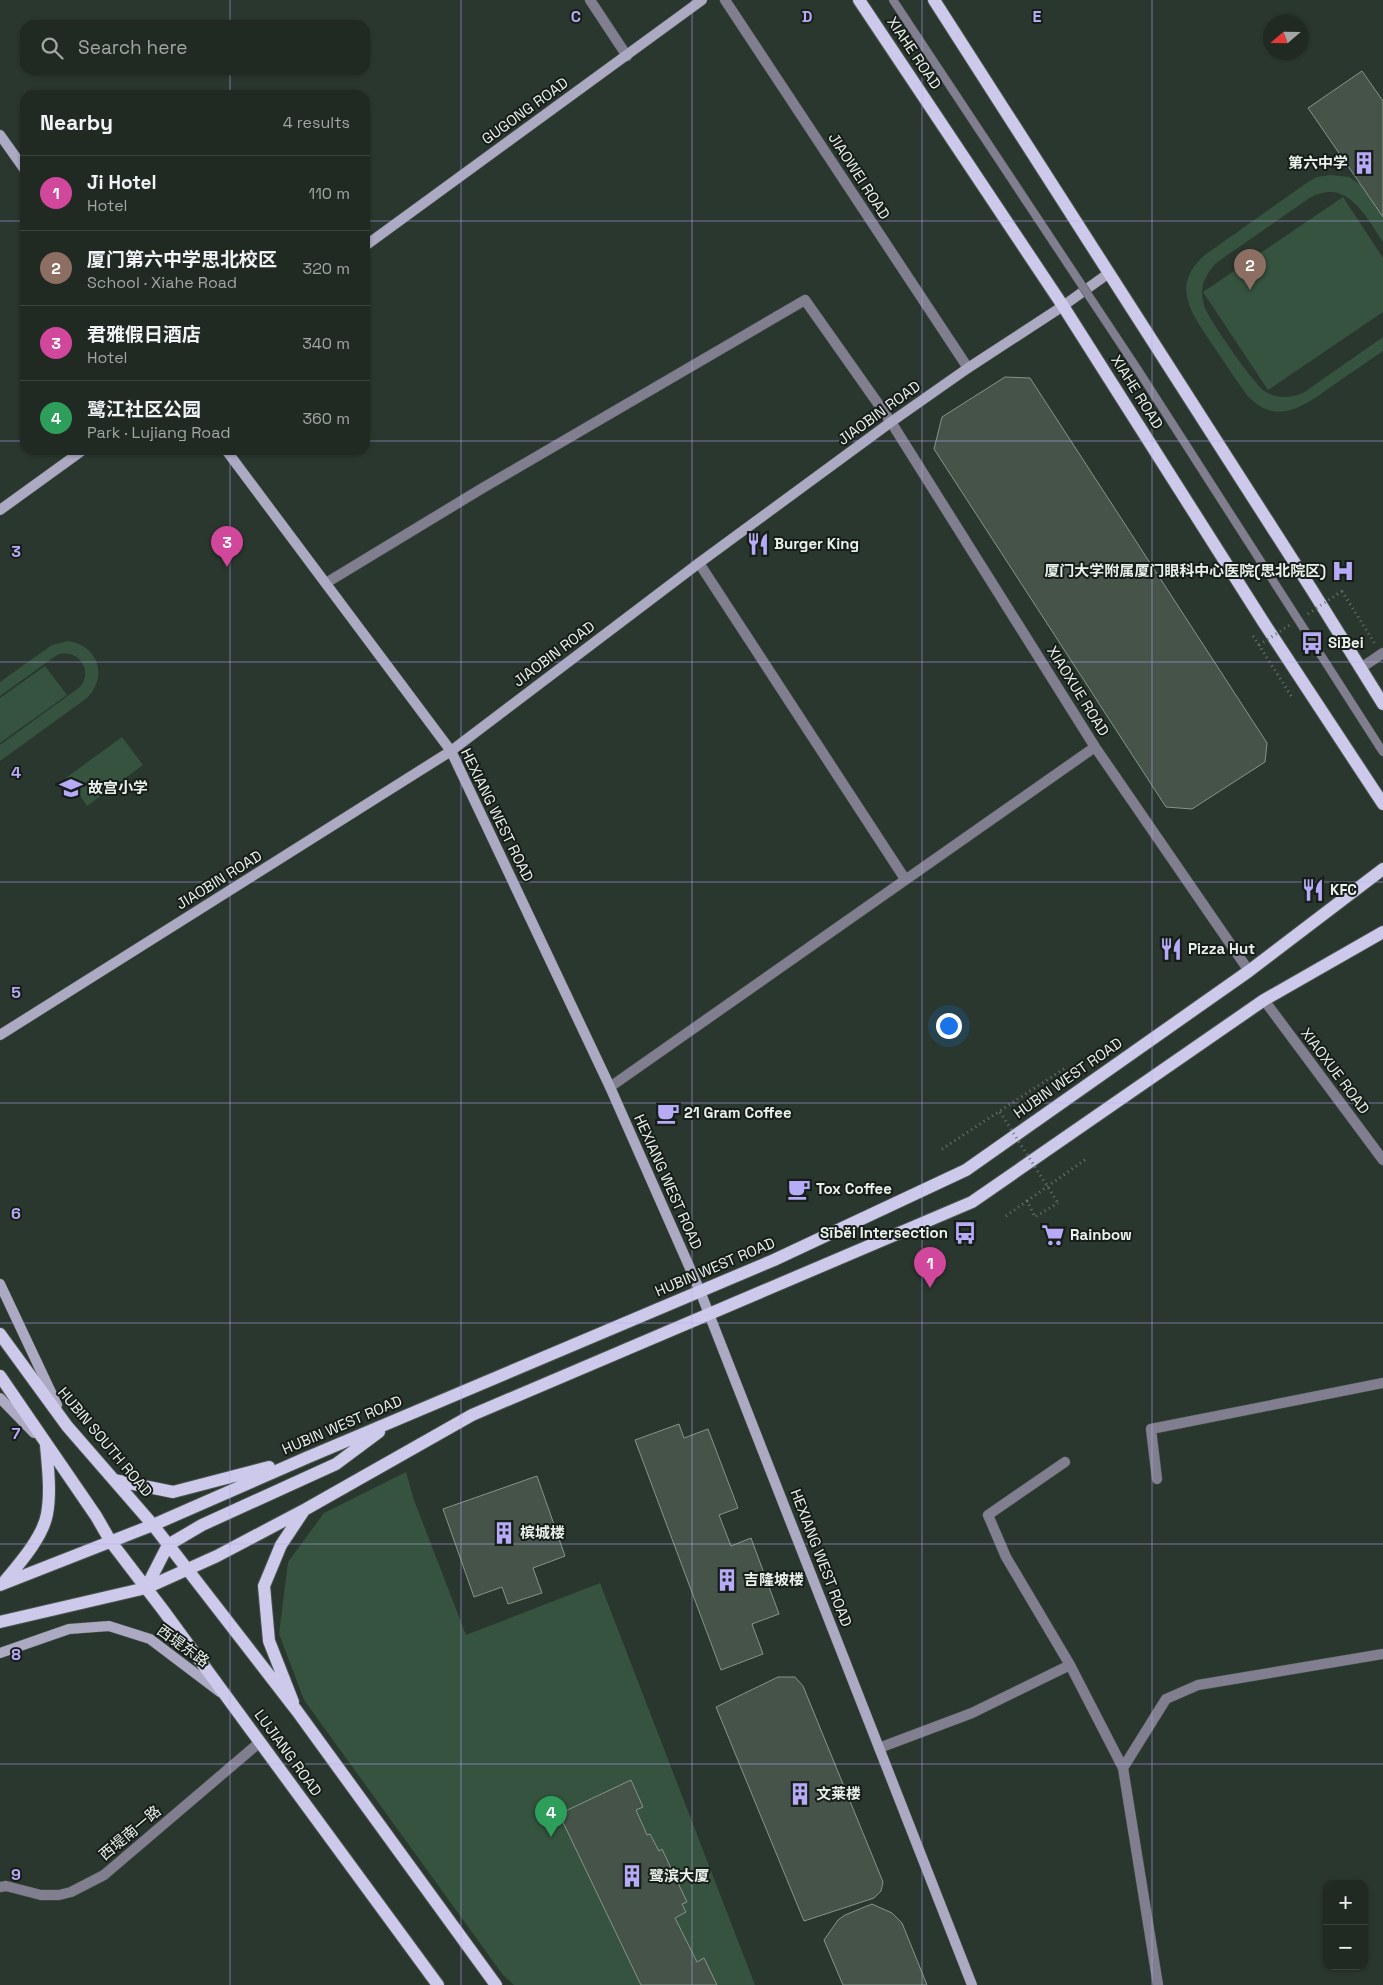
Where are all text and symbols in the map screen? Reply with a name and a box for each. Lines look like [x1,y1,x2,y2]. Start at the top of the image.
text: C [571,6,581,27]
text: D [802,6,812,27]
text: E [1033,6,1042,27]
street label: XIAHE ROAD [883,13,946,93]
north arrow [1263,15,1308,60]
search box [20,20,370,75]
icon: search [38,34,66,62]
text: Search here [78,35,188,60]
street label: GUGONG ROAD [478,73,572,148]
text: Nearby [40,109,113,136]
text: 4 results [283,112,350,133]
street label: JIAOWEI ROAD [824,129,895,223]
building icon: 第六中学 [1351,150,1377,176]
place label: 第六中学 [1288,153,1348,172]
text: Ji Hotel [87,170,157,195]
text: 1 [52,183,60,204]
text: 110 m [308,183,350,204]
text: Hotel [87,195,128,216]
text: 厦门第六中学思北校区 [87,247,277,272]
pin: 2 [1234,249,1266,290]
text: 2 [51,258,61,279]
text: 320 m [303,258,350,279]
text: School · Xiahe Road [87,272,237,293]
text: 君雅假日酒店 [87,322,201,347]
text: 3 [51,333,61,354]
text: 340 m [302,333,350,354]
text: Hotel [87,347,128,368]
street label: XIAHE ROAD [1107,351,1168,432]
street label: JIAOBIN ROAD [834,376,924,449]
text: 鹭江社区公园 [87,397,201,422]
text: 4 [51,408,61,429]
text: 360 m [302,408,350,429]
text: Park · Lujiang Road [87,422,231,443]
pin: 3 [211,526,243,567]
restaurant icon: Burger King [745,531,771,557]
place label: Burger King [774,534,859,553]
text: 3 [11,541,21,562]
hospital icon: 厦门大学附属厦门眼科中心医院(思北院区) [1330,558,1356,584]
place label: 厦门大学附属厦门眼科中心医院(思北院区) [1044,561,1326,580]
street label: JIAOBIN ROAD [509,617,598,691]
bus stop icon: SiBei [1299,630,1325,656]
place label: SiBei [1328,633,1364,652]
street label: XIAOXUE ROAD [1043,642,1114,739]
street label: HEXIANG WEST ROAD [457,745,538,885]
text: 4 [11,762,21,783]
school or university icon: 故宫小学 [58,775,84,801]
place label: 故宫小学 [88,778,148,797]
street label: JIAOBIN ROAD [172,846,265,914]
restaurant icon: KFC [1300,877,1326,903]
place label: KFC [1330,880,1357,899]
restaurant icon: Pizza Hut [1158,936,1184,962]
place label: Pizza Hut [1188,939,1255,958]
text: 5 [11,982,21,1003]
your location [936,1013,962,1039]
street label: XIAOXUE ROAD [1297,1024,1374,1118]
street label: HUBIN WEST ROAD [1010,1033,1126,1122]
cafe icon: 21 Gram Coffee [655,1100,681,1126]
place label: 21 Gram Coffee [684,1103,792,1122]
street label: HEXIANG WEST ROAD [630,1111,707,1252]
cafe icon: Tox Coffee [786,1176,812,1202]
place label: Tox Coffee [816,1179,892,1198]
text: 6 [11,1203,21,1224]
bus stop icon: Sībĕi Intersection [952,1220,978,1246]
supermarket icon: Rainbow [1040,1222,1066,1248]
place label: Sībĕi Intersection [820,1223,948,1242]
place label: Rainbow [1070,1225,1132,1244]
street label: HUBIN WEST ROAD [652,1233,778,1300]
pin: 1 [914,1247,946,1288]
street label: HUBIN SOUTH ROAD [54,1383,157,1501]
street label: HUBIN WEST ROAD [279,1391,405,1458]
text: 7 [12,1423,21,1444]
street label: HEXIANG WEST ROAD [786,1486,857,1629]
building icon: 槟城楼 [491,1520,517,1546]
place label: 槟城楼 [520,1523,565,1542]
building icon: 吉隆坡楼 [714,1567,740,1593]
place label: 吉隆坡楼 [744,1570,804,1589]
street label: 西堤东路 [153,1620,213,1671]
text: 8 [11,1644,21,1665]
street label: LUJIANG ROAD [251,1706,326,1800]
building icon: 文莱楼 [787,1781,813,1807]
place label: 文莱楼 [816,1784,861,1803]
pin: 4 [535,1796,567,1837]
street label: 西堤南一路 [95,1801,165,1864]
building icon: 鹭滨大厦 [619,1863,645,1889]
text: 9 [11,1864,21,1885]
place label: 鹭滨大厦 [649,1866,709,1885]
map controls [1323,1880,1368,1970]
button: + [1323,1880,1368,1925]
button: − [1323,1925,1368,1970]

